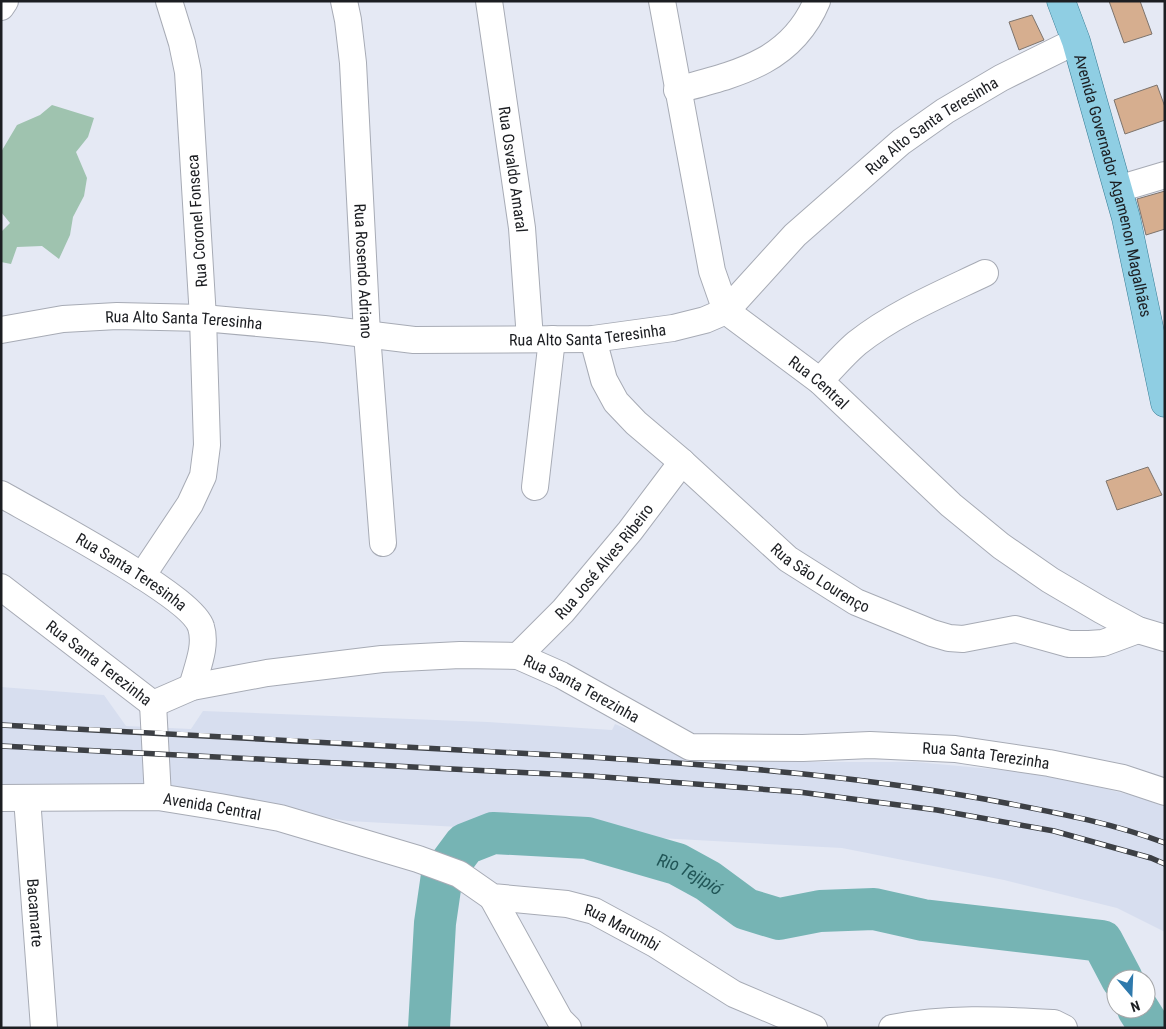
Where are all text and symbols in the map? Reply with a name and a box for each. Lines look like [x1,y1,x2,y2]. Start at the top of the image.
street label: Avenida Governador Agamenon Magalhães [1071,52,1156,319]
street label: Rua Alto Santa Teresinha [861,73,1001,178]
street label: Rua Osvaldo Amaral [495,105,532,233]
street label: Rua Coronel Fonseca [183,154,211,288]
street label: Rua Rosendo Adriano [351,203,377,339]
street label: Rua Alto Santa Teresinha [105,306,263,333]
street label: Rua Alto Santa Teresinha [509,320,667,349]
street label: Rua Central [785,352,853,413]
street label: Rua José Alves Ribeiro [551,500,657,623]
street label: Rua Santa Teresinha [73,529,191,614]
street label: Rua São Lourenço [767,539,873,616]
street label: Rua Santa Terezinha [43,616,156,709]
street label: Rua Santa Terezinha [521,650,643,726]
street label: Rua Santa Terezinha [922,738,1051,772]
street label: Avenida Central [162,789,263,824]
water label: Rio Tejipió [655,848,727,899]
street label: Bacamarte [23,878,47,948]
street label: Rua Marumbi [582,899,664,954]
north arrow [1106,969,1156,1019]
text: N [1129,997,1142,1015]

